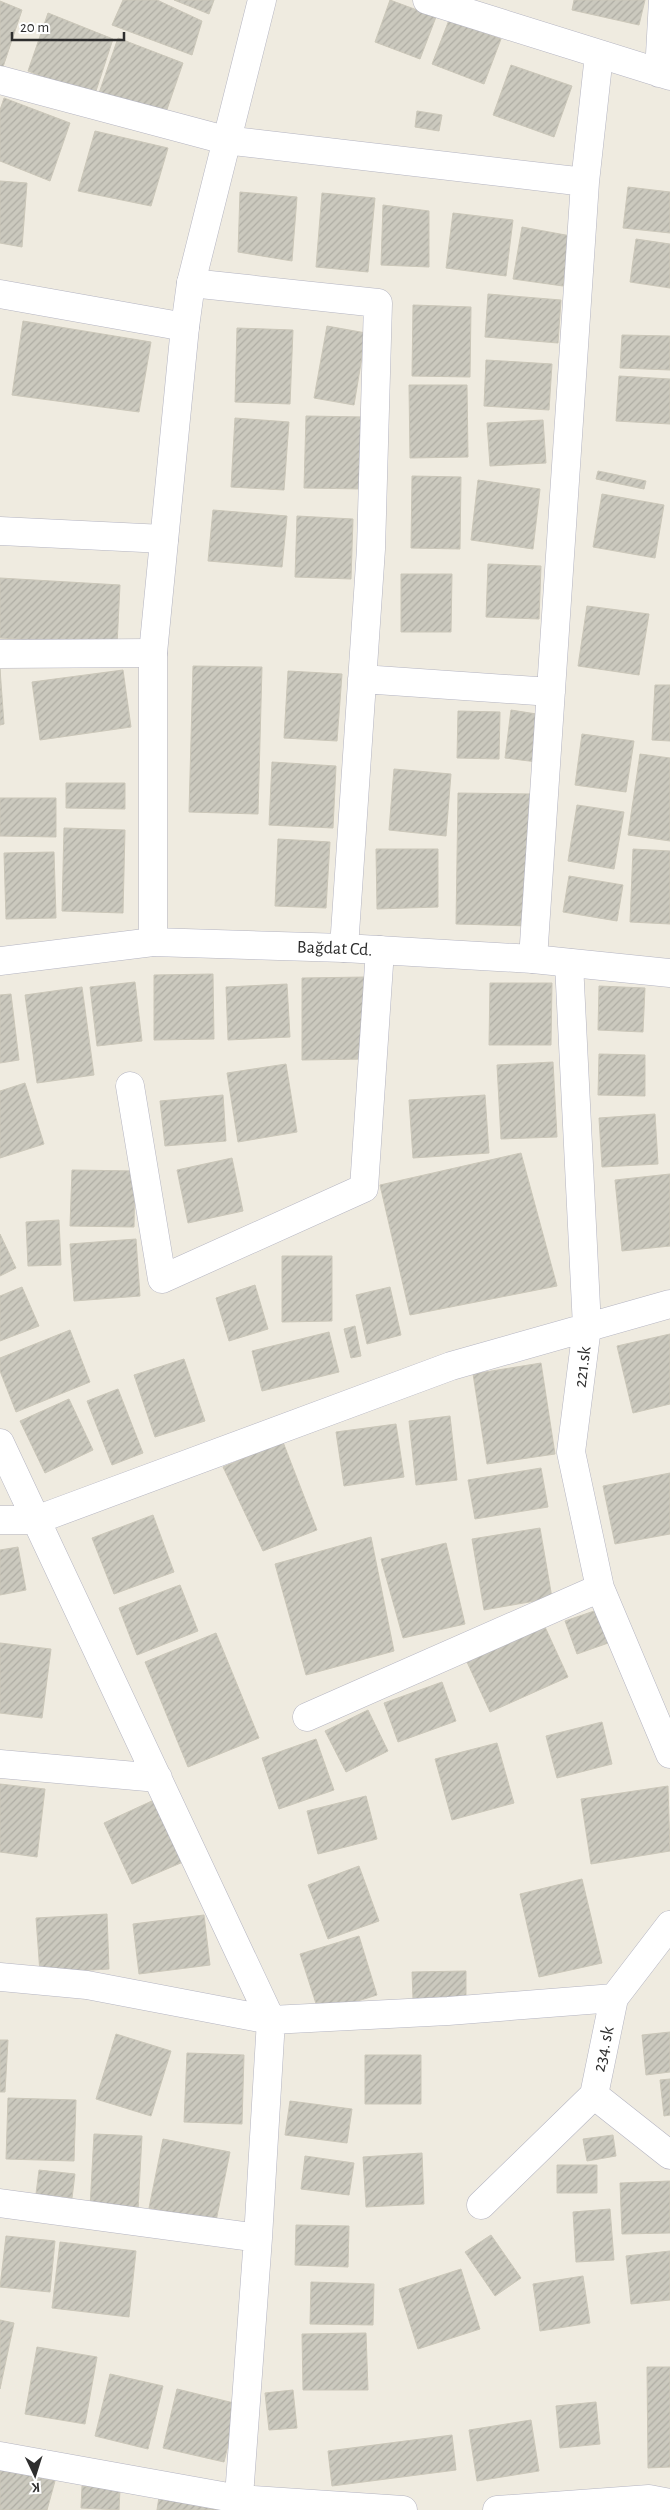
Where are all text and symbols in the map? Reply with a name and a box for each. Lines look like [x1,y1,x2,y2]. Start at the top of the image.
scale bar [12,10,125,42]
text: 20 m [20,20,49,35]
street label: Bağdat Cd. [297,939,373,960]
street label: 221.sk [572,1345,595,1389]
street label: 234. sk [590,2024,618,2074]
north arrow [10,2450,60,2500]
text: K [30,2480,40,2494]

